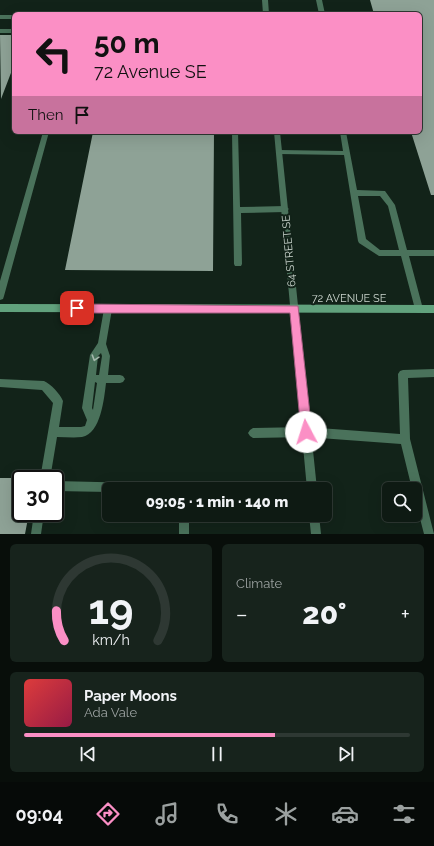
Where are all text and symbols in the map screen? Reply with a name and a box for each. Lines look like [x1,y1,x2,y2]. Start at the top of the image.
text: 50 m [94,27,160,60]
icon: left [28,28,80,80]
text: 72 Avenue SE [94,61,207,82]
icon: arrive [71,104,93,126]
text: Then [28,106,63,124]
street label: 64 STREET SE [279,214,299,287]
pin [60,291,94,325]
street label: 72 AVENUE SE [312,292,387,305]
icon: arrive [66,297,88,319]
one-way arrow [91,355,100,362]
position arrow [285,411,327,453]
speed limit sign: 30 [12,470,64,522]
map controls [382,482,422,522]
button: search [382,482,422,522]
text: 09:05 · 1 min · 140 m [146,493,288,511]
text: Climate [236,576,282,591]
text: 19 [88,585,134,634]
text: 20° [302,596,346,631]
text: − [236,601,248,627]
text: + [401,601,410,627]
text: km/h [92,632,130,648]
text: Paper Moons [84,687,177,705]
text: Ada Vale [84,705,137,720]
icon: previous [77,743,99,765]
icon: pause [206,743,228,765]
icon: next [335,743,357,765]
icon: directions [94,800,122,828]
icon: music [153,800,181,828]
icon: phone [213,800,241,828]
icon: climate [272,800,300,828]
icon: car [331,800,359,828]
icon: filters [390,800,418,828]
text: 09:04 [16,804,63,825]

